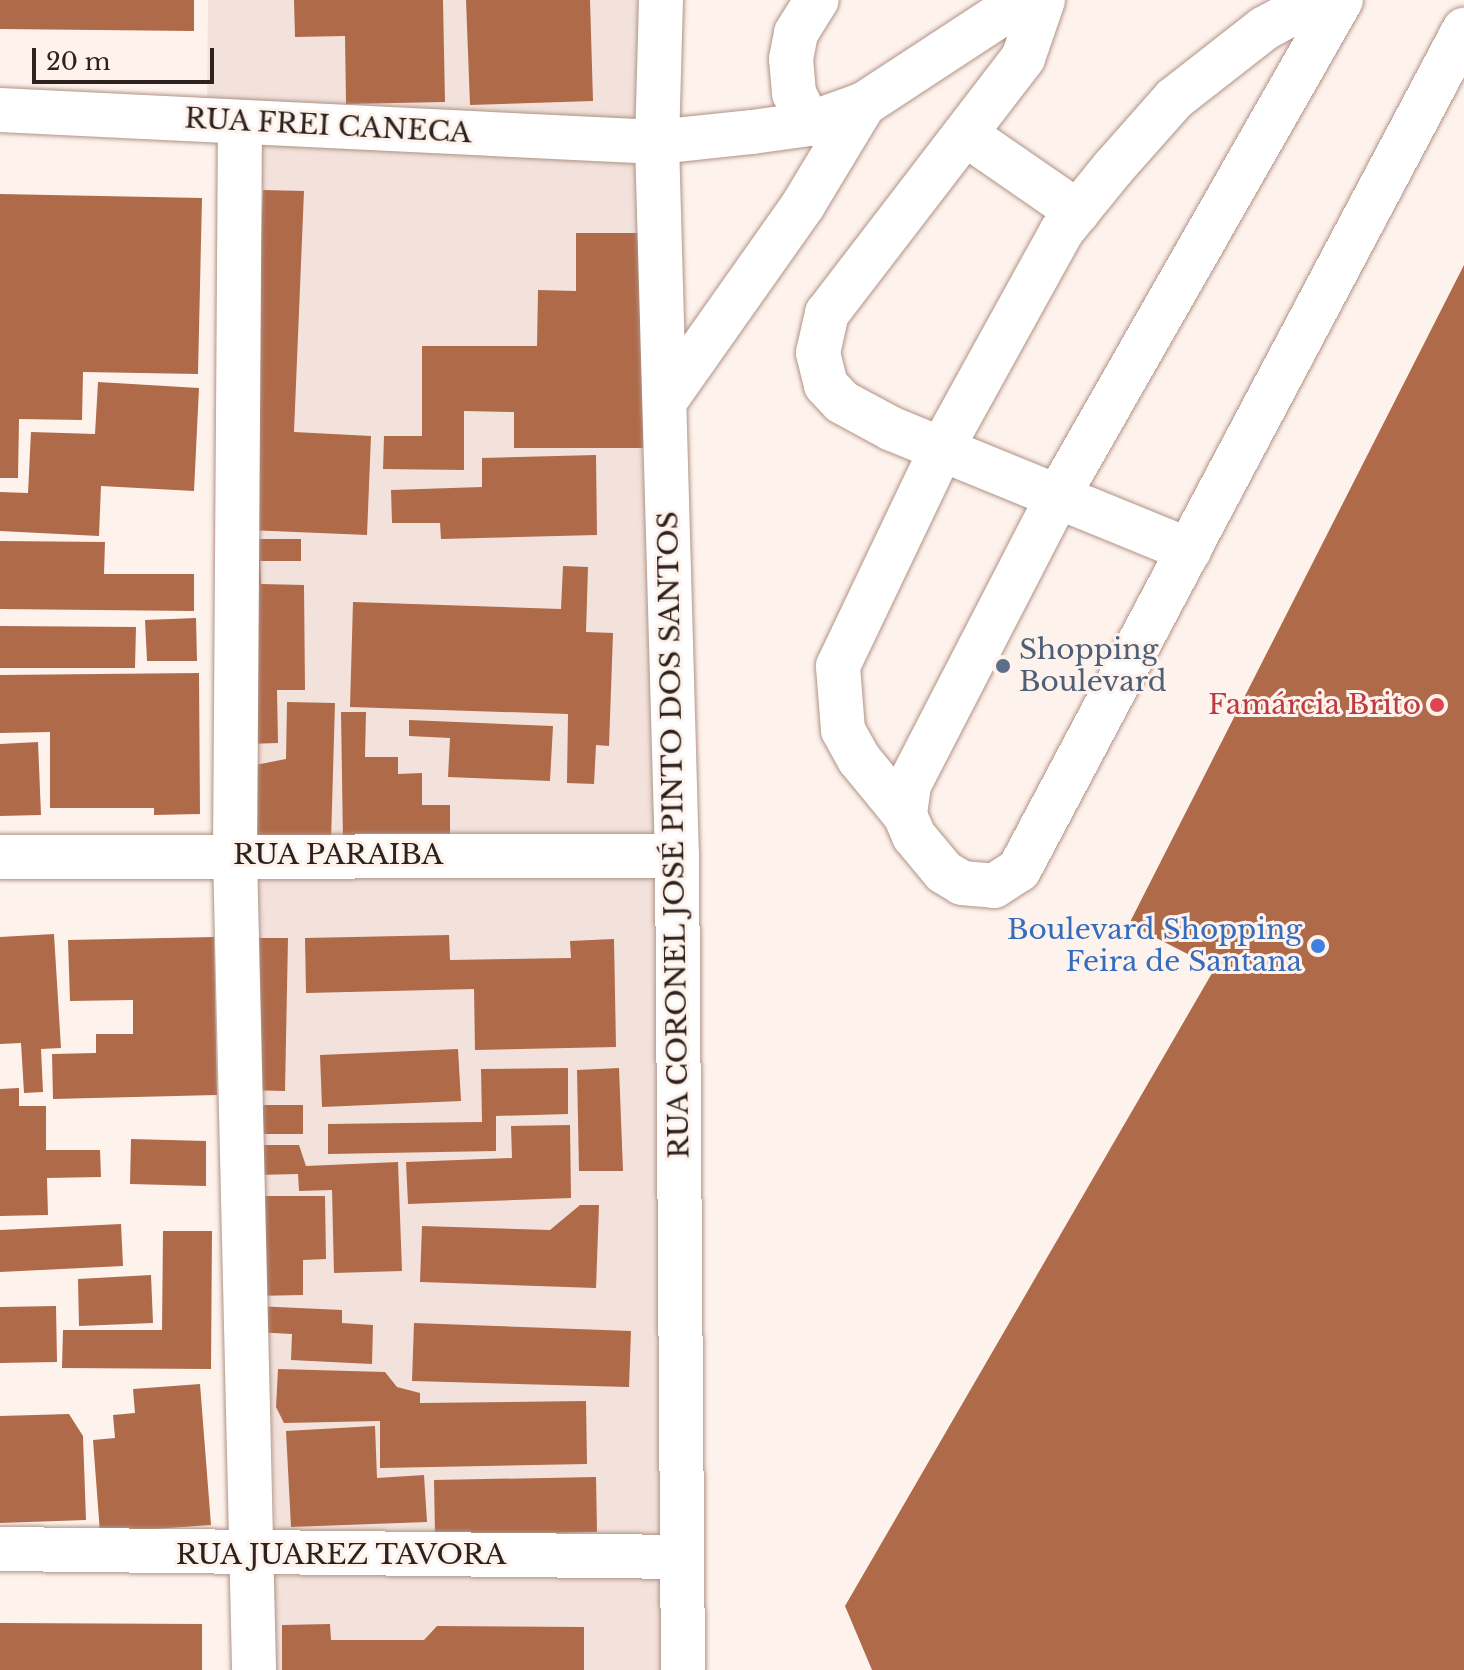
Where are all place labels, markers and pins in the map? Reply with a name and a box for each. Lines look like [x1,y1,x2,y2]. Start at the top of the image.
place label: Shopping Boulevard [1019,633,1167,699]
marker: Shopping Boulevard [994,657,1012,675]
place label: Famárcia Brito [1208,688,1421,722]
marker: Famárcia Brito [1428,696,1446,714]
place label: Boulevard Shopping Feira de Santana [1007,913,1302,979]
marker: Boulevard Shopping Feira de Santana [1309,937,1327,955]

